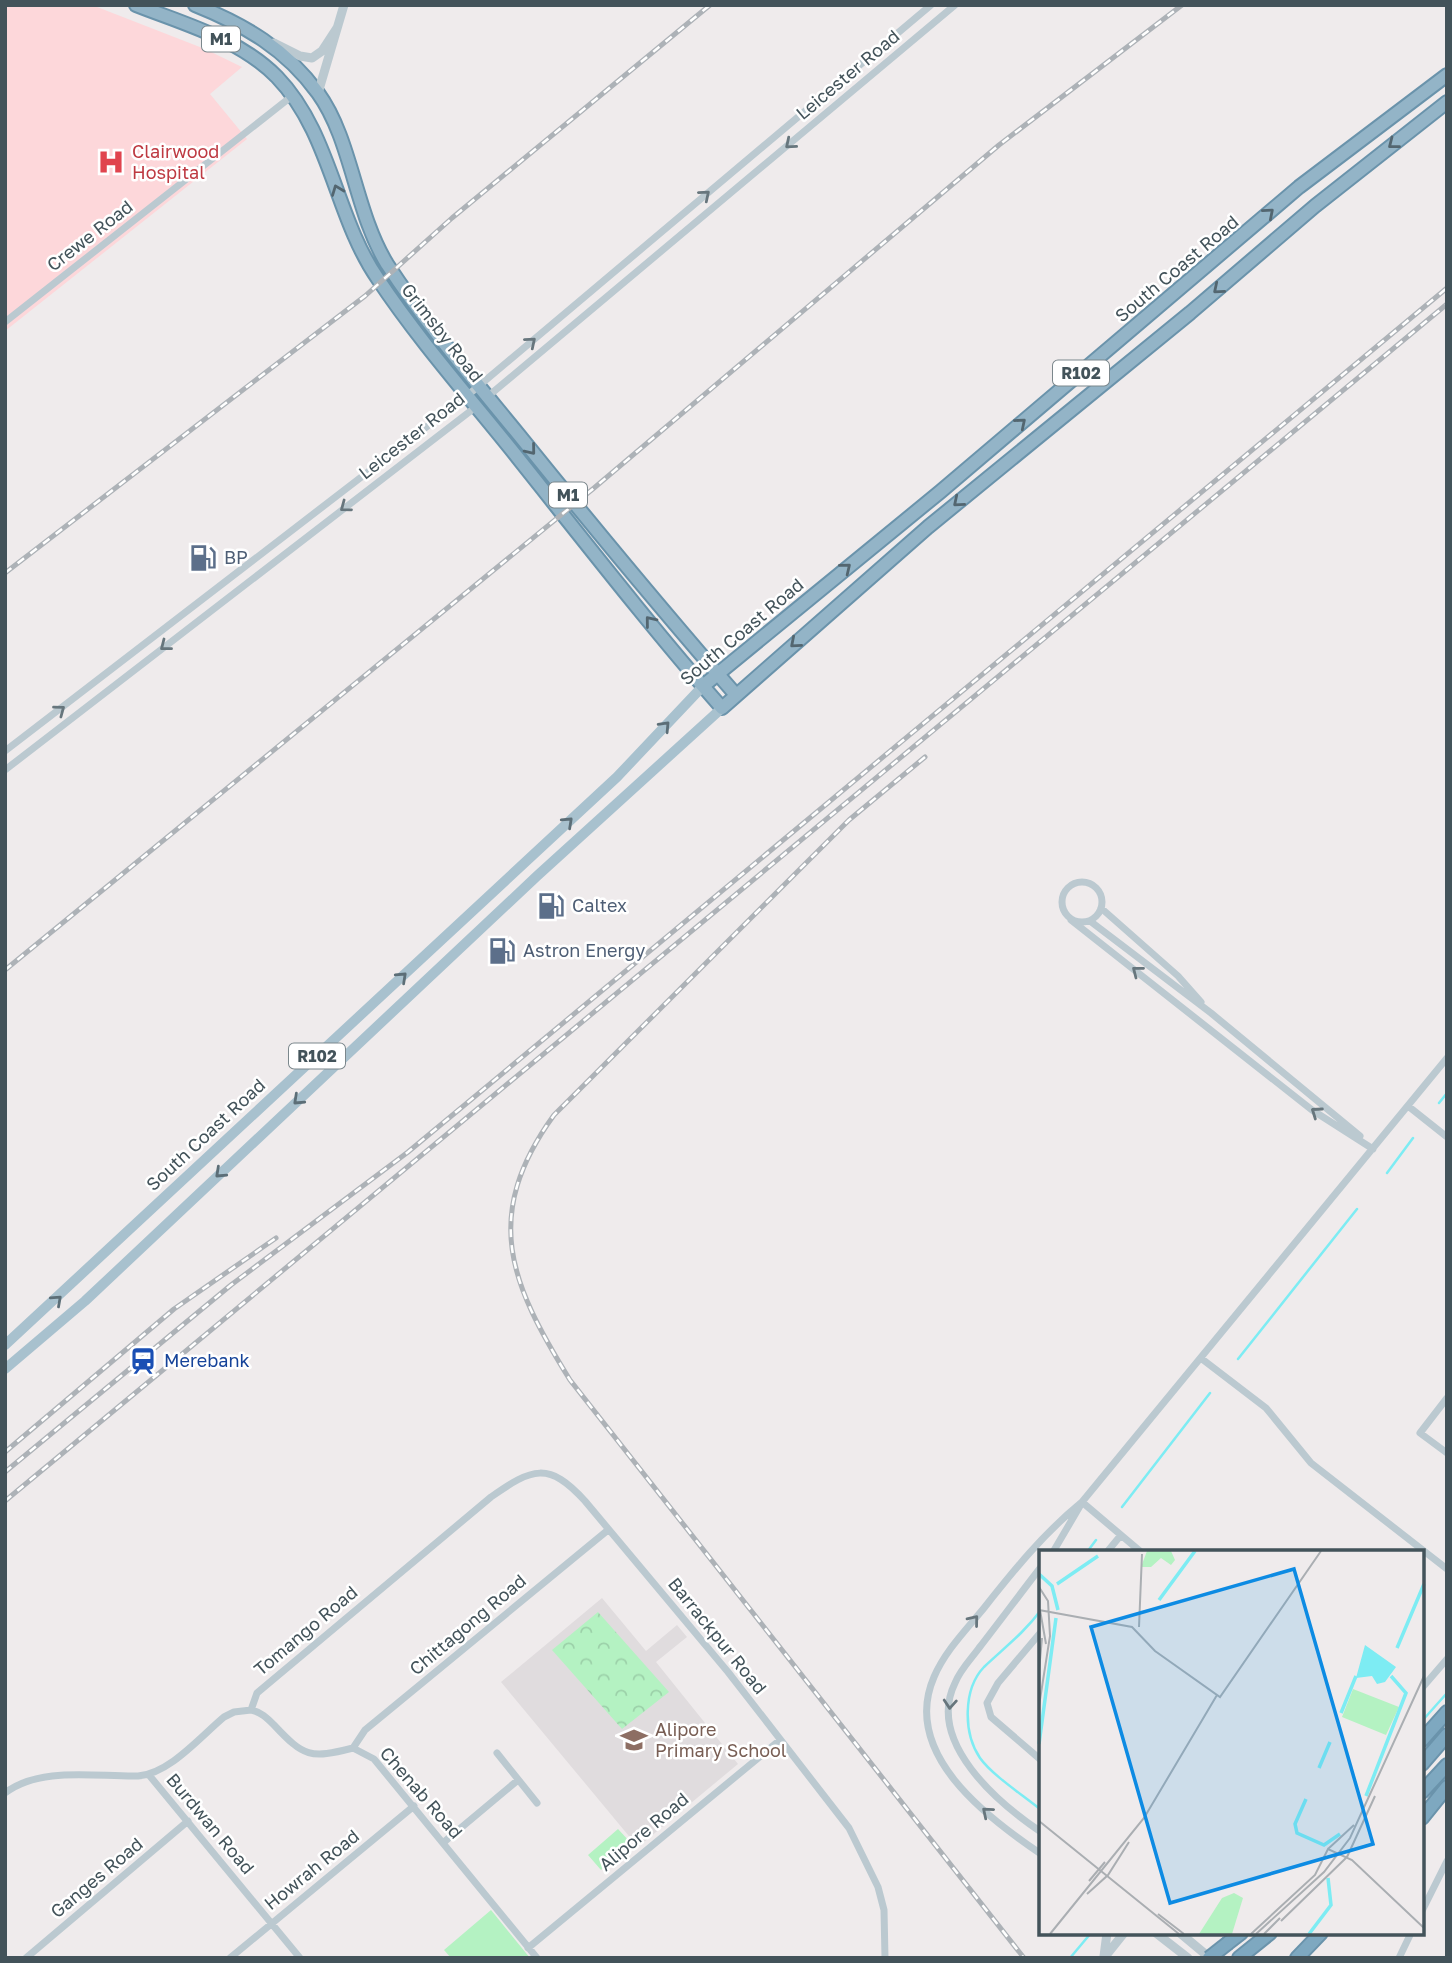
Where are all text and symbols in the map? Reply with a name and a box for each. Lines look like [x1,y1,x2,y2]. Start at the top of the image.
street label: Leicester Road [791,25,904,124]
road number: M1 [202,26,240,52]
one-way arrow [786,135,798,148]
one-way arrow [1389,136,1401,149]
place label: Clairwood Hospital [132,140,219,183]
hospital icon: Clairwood Hospital [96,147,126,177]
one-way arrow [331,184,345,196]
one-way arrow [697,191,710,204]
street label: Crewe Road [42,195,137,276]
one-way arrow [1261,209,1274,221]
street label: South Coast Road [1110,210,1243,326]
street label: Grimsby Road [397,279,488,386]
one-way arrow [1213,281,1226,293]
one-way arrow [523,338,536,350]
road number: R102 [1053,360,1109,386]
street label: Leicester Road [354,387,469,483]
one-way arrow [1014,419,1026,432]
one-way arrow [523,441,535,454]
road number: M1 [549,482,587,508]
one-way arrow [954,494,967,506]
one-way arrow [340,499,353,512]
fuel station icon: BP [188,543,218,573]
place label: BP [224,546,248,568]
one-way arrow [838,564,850,577]
street label: South Coast Road [675,573,808,689]
one-way arrow [645,616,658,628]
one-way arrow [790,635,803,647]
one-way arrow [160,638,173,650]
one-way arrow [52,705,65,718]
one-way arrow [657,721,669,734]
one-way arrow [560,818,573,831]
fuel station icon: Caltex [536,891,566,921]
place label: Caltex [572,894,627,916]
fuel station icon: Astron Energy [487,936,517,966]
place label: Astron Energy [523,939,645,961]
one-way arrow [1132,967,1144,980]
one-way arrow [394,973,407,986]
road number: R102 [289,1044,345,1068]
street label: South Coast Road [141,1074,269,1195]
one-way arrow [293,1092,306,1105]
one-way arrow [1311,1108,1324,1120]
one-way arrow [215,1165,228,1178]
one-way arrow [48,1296,61,1308]
station icon: Merebank [128,1346,158,1376]
place label: Merebank [164,1349,250,1371]
inset map [1039,1550,1424,1935]
street label: Chittagong Road [405,1569,530,1679]
street label: Barrackpur Road [664,1573,772,1698]
street label: Tomango Road [249,1581,361,1680]
one-way arrow [966,1615,979,1627]
one-way arrow [943,1699,958,1710]
place label: Alipore Primary School [655,1718,787,1761]
school or university icon: Alipore Primary School [619,1725,649,1755]
street label: Chenab Road [376,1742,468,1843]
street label: Burdwan Road [162,1768,259,1878]
street label: Alipore Road [594,1787,693,1875]
one-way arrow [983,1808,996,1820]
street label: Howrah Road [260,1824,363,1914]
street label: Ganges Road [46,1832,147,1922]

